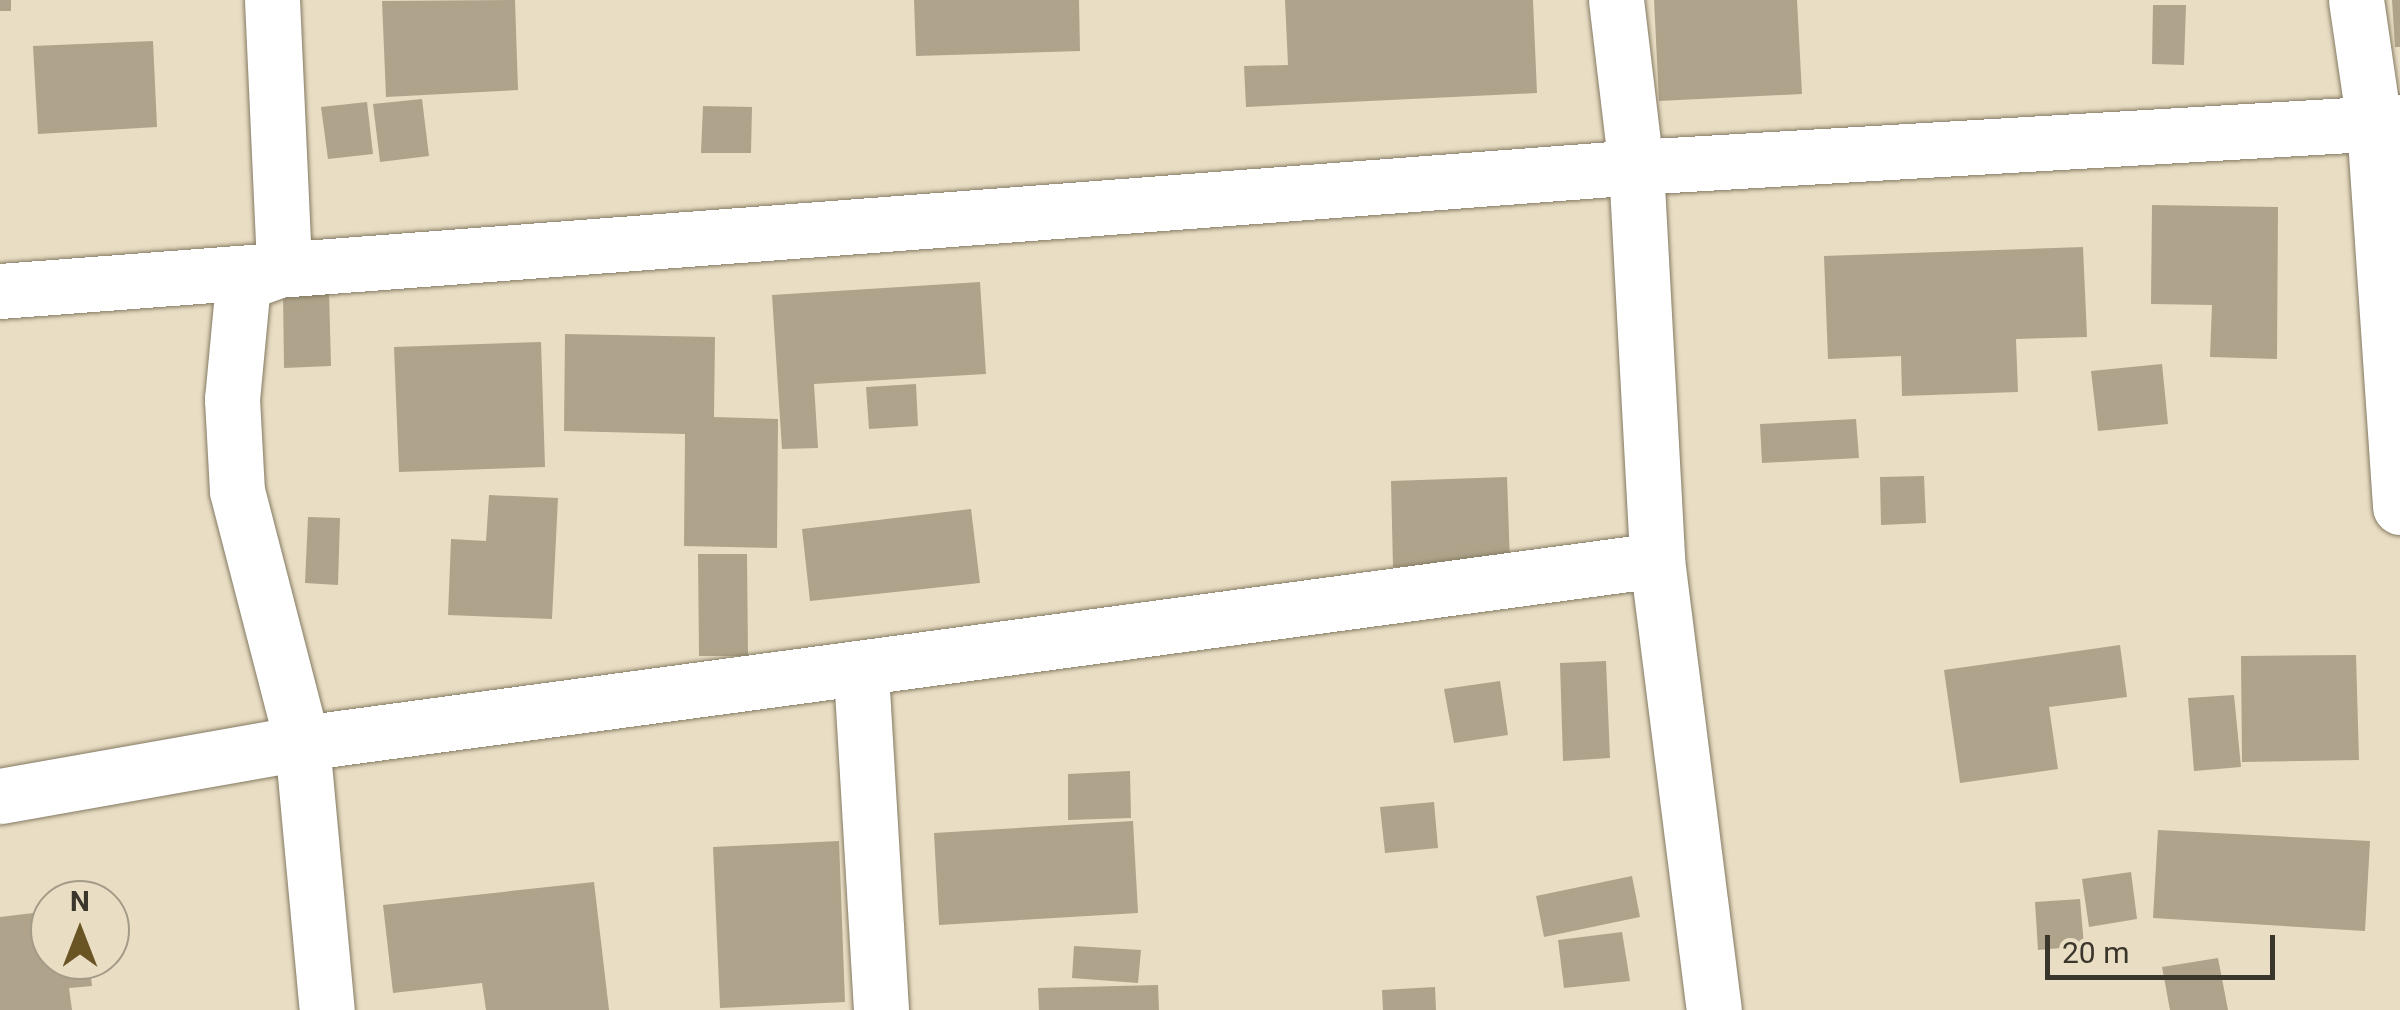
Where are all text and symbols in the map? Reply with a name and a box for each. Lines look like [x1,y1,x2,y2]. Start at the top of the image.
north arrow [30,880,130,980]
text: N [70,885,90,918]
scale bar [2050,915,2280,977]
text: 20 m [2062,935,2129,970]

